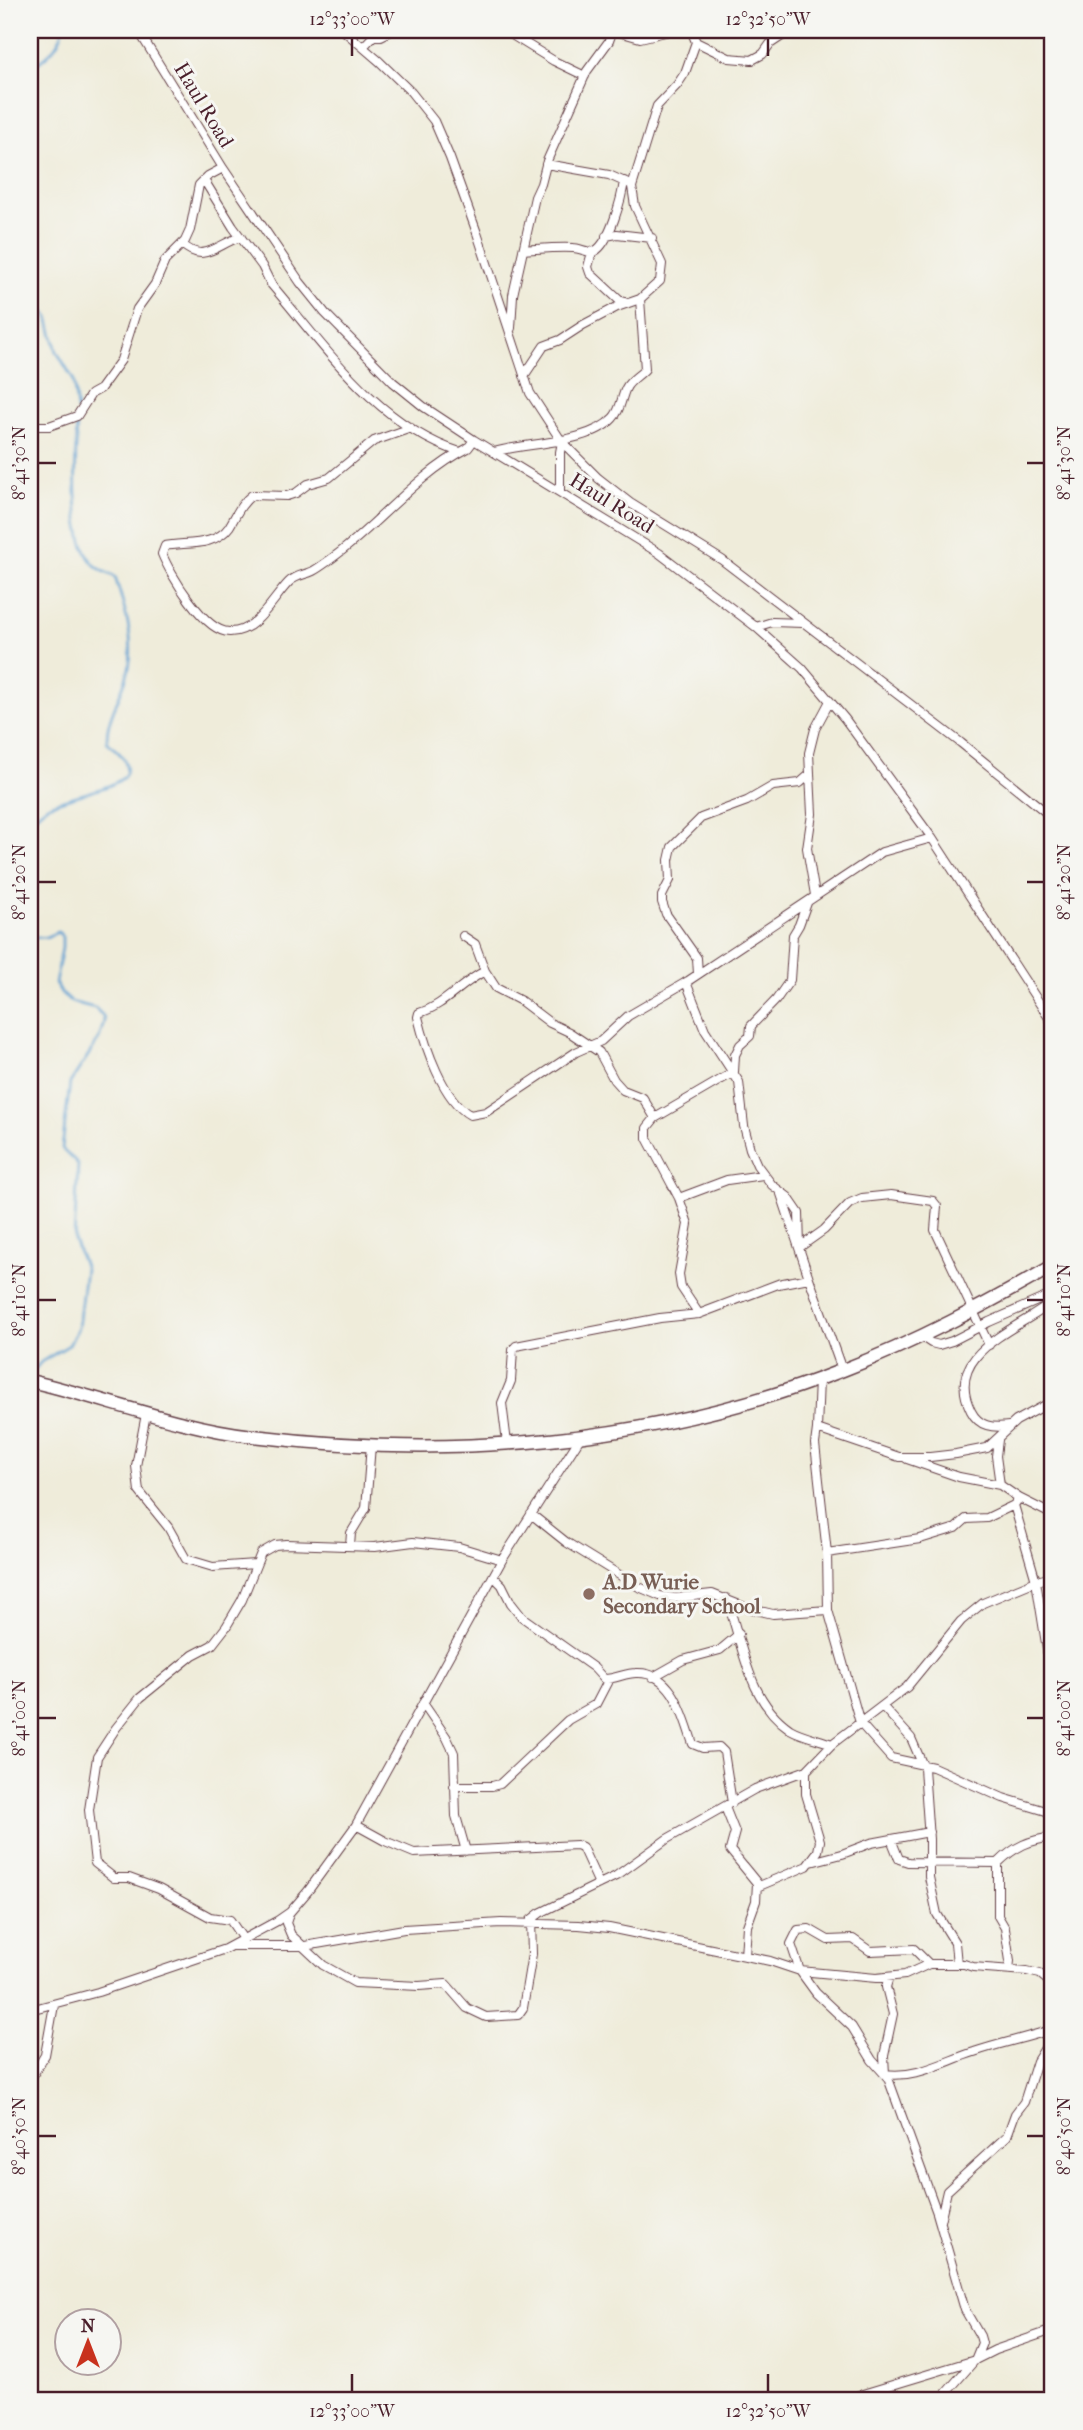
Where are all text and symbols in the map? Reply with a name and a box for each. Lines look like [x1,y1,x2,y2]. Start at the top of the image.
text: 12°33'00"W [309,9,396,30]
text: 12°32'50"W [725,9,812,30]
street label: Haul Road [169,58,239,152]
text: 8°41'30"N [9,425,30,500]
text: 8°41'30"N [1054,425,1075,500]
street label: Haul Road [565,468,659,539]
text: 8°41'20"N [9,843,30,920]
text: 8°41'20"N [1054,843,1075,920]
text: 8°41'10"N [9,1263,30,1337]
text: 8°41'10"N [1054,1263,1075,1337]
place label: A.D Wurie Secondary School [601,1570,761,1618]
marker: A.D Wurie Secondary School [581,1586,597,1602]
text: 8°41'00"N [9,1679,30,1757]
text: 8°41'00"N [1054,1679,1075,1757]
text: 8°40'50"N [9,2096,30,2175]
text: 8°40'50"N [1054,2096,1075,2175]
north arrow [52,2308,122,2378]
text: N [81,2315,96,2337]
text: 12°33'00"W [309,2401,396,2422]
text: 12°32'50"W [725,2401,812,2422]

